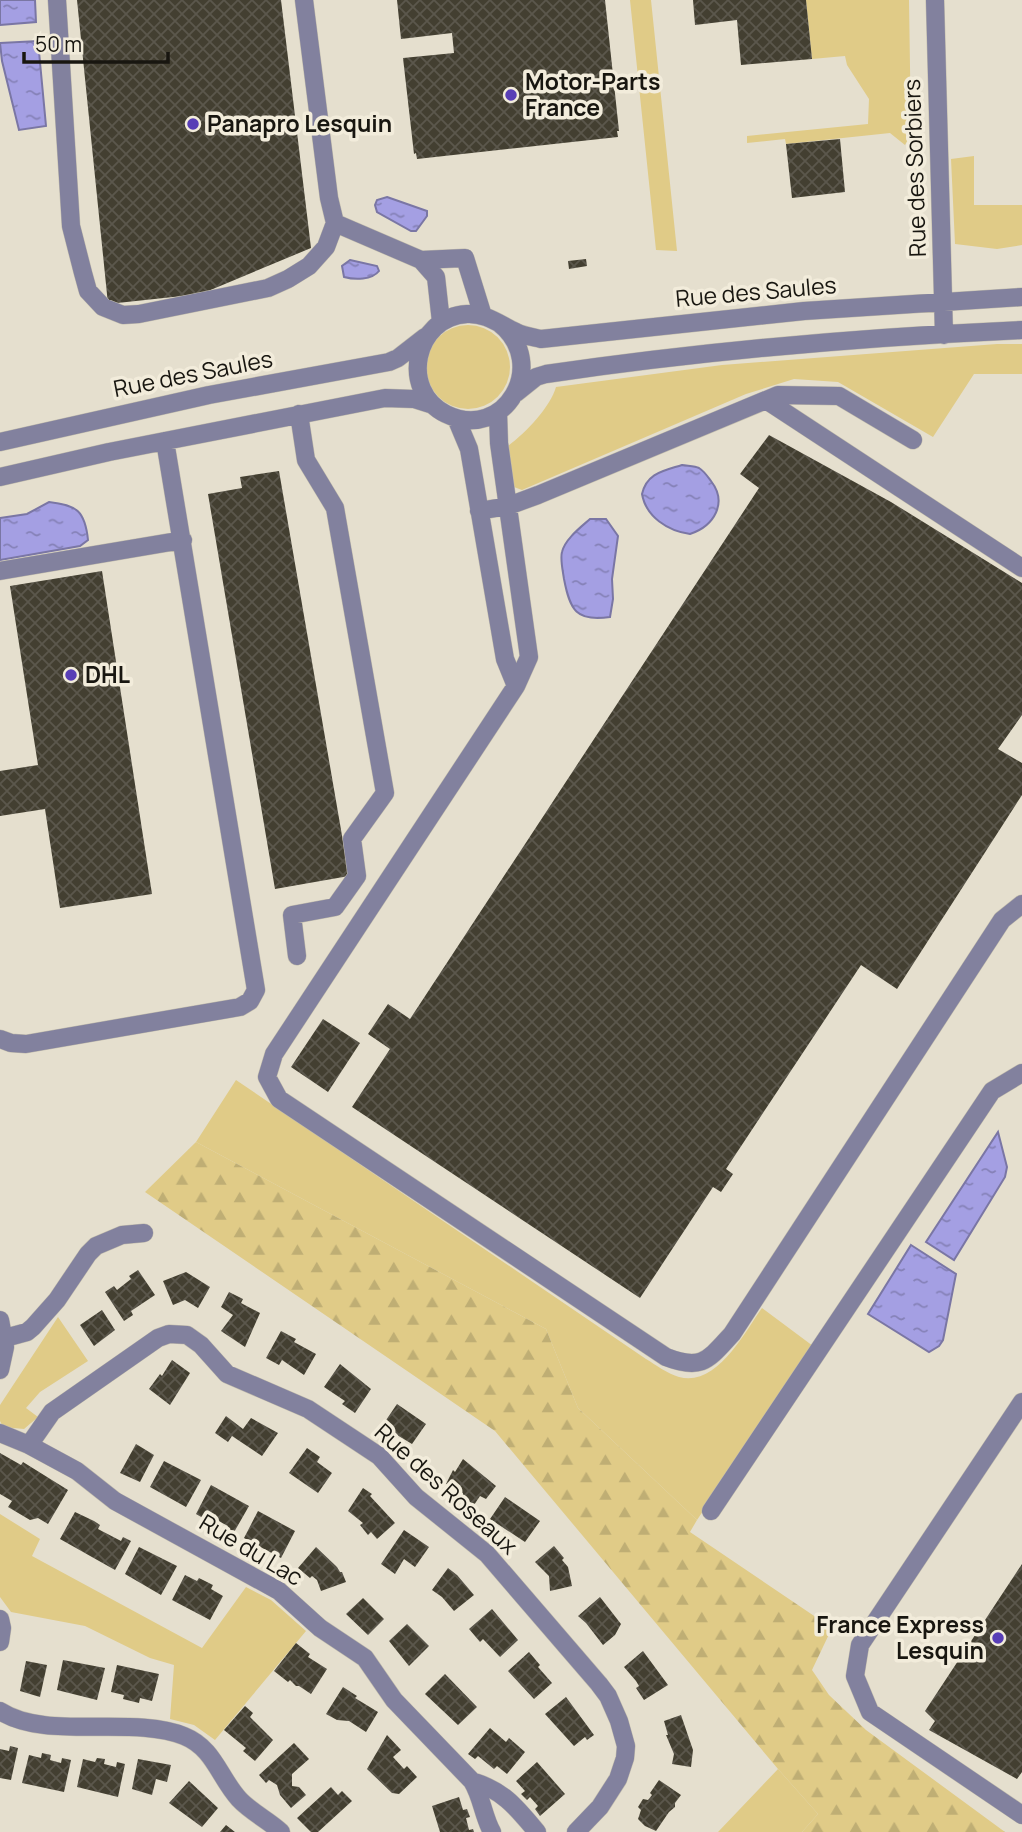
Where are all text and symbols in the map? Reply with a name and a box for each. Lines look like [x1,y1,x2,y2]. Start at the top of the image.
scale bar [24,21,168,65]
text: 50 m [35,30,82,58]
place label: Motor-Parts France [525,65,660,123]
street label: Rue des Sorbiers [895,78,933,258]
marker: Motor-Parts France [503,87,519,103]
place label: Panapro Lesquin [207,107,392,139]
marker: Panapro Lesquin [185,116,201,132]
street label: Rue des Saules [674,268,838,314]
street label: Rue des Saules [111,342,275,404]
place label: DHL [85,658,130,690]
marker: DHL [63,667,79,683]
street label: Rue des Roseaux [368,1416,525,1561]
street label: Rue du Lac [194,1506,309,1593]
place label: France Express Lesquin [816,1608,984,1666]
marker: France Express Lesquin [990,1630,1006,1646]

